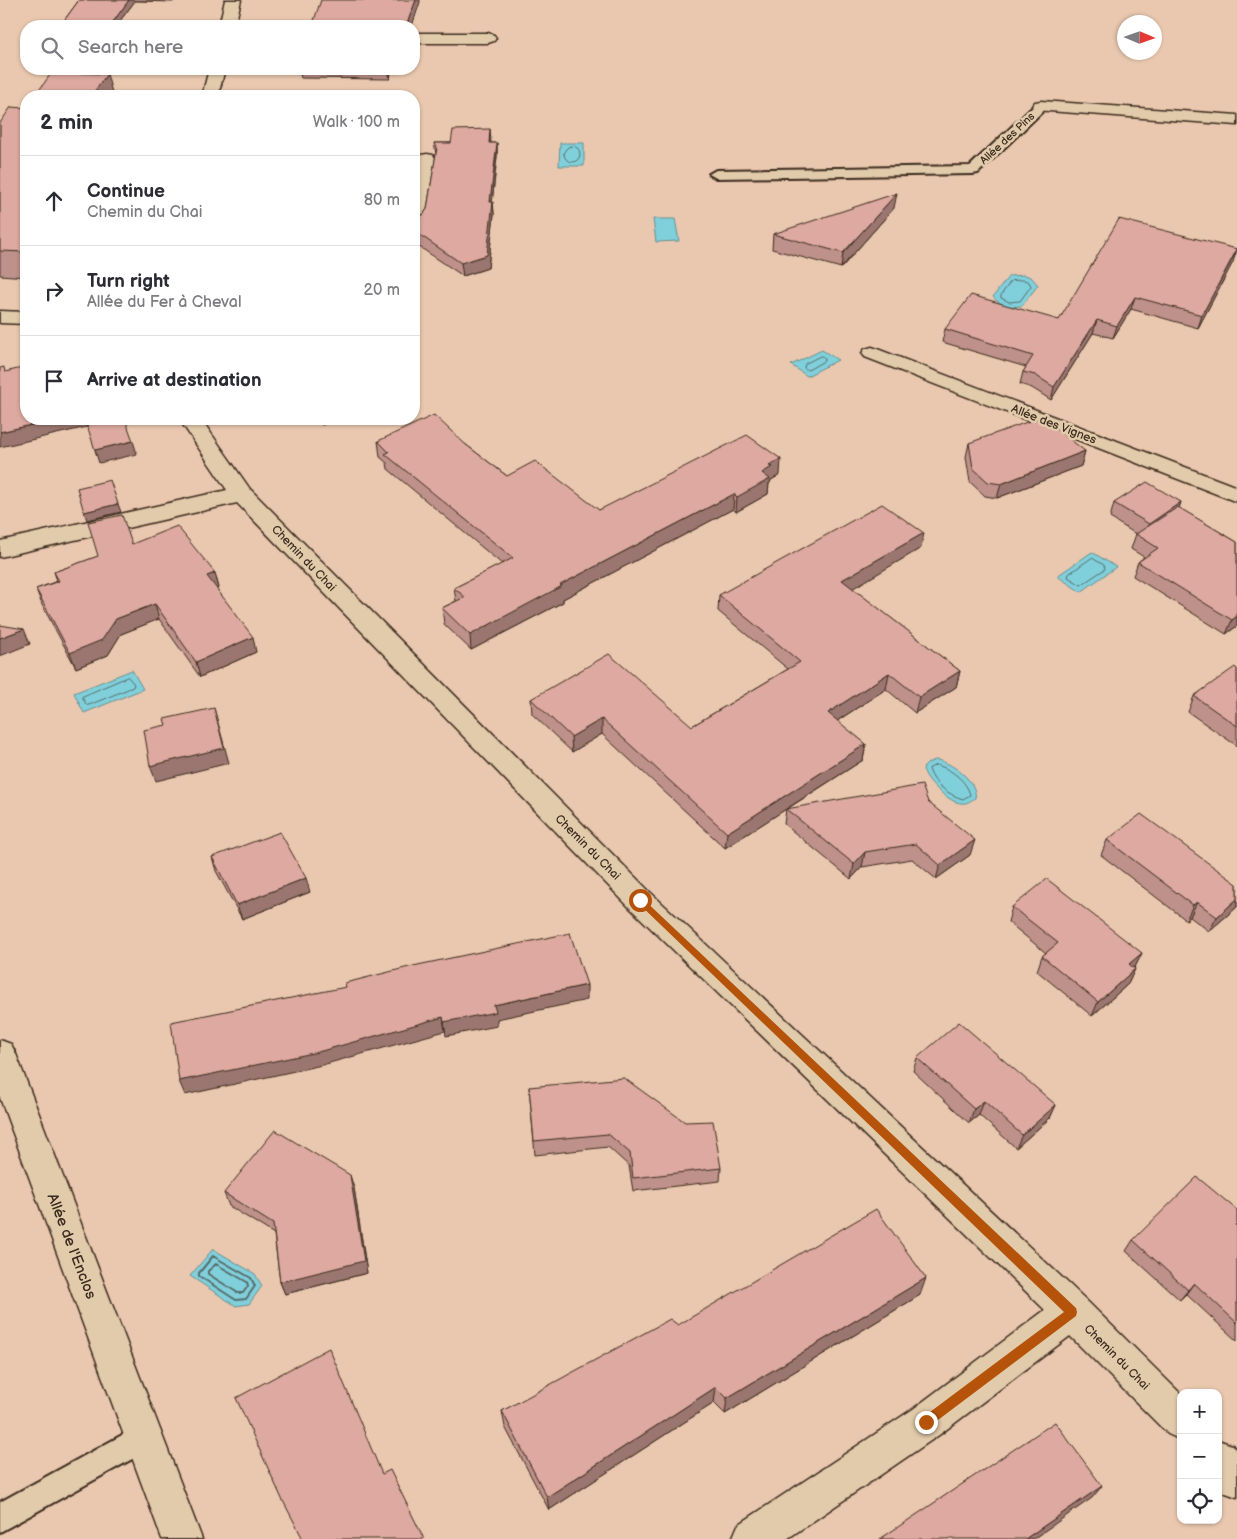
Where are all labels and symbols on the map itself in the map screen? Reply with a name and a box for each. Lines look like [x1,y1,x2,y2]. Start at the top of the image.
north arrow [1117,15,1162,60]
street label: Allée des Pins [977,109,1038,167]
street label: Allée des Vignes [1009,401,1099,448]
street label: Chemin du Chai [268,522,339,595]
street label: Chemin du Chai [552,811,624,883]
route start [629,889,652,912]
street label: Allée de l'Enclos [43,1191,101,1302]
street label: Chemin du Chai [1081,1321,1153,1393]
route end [915,1411,938,1434]

